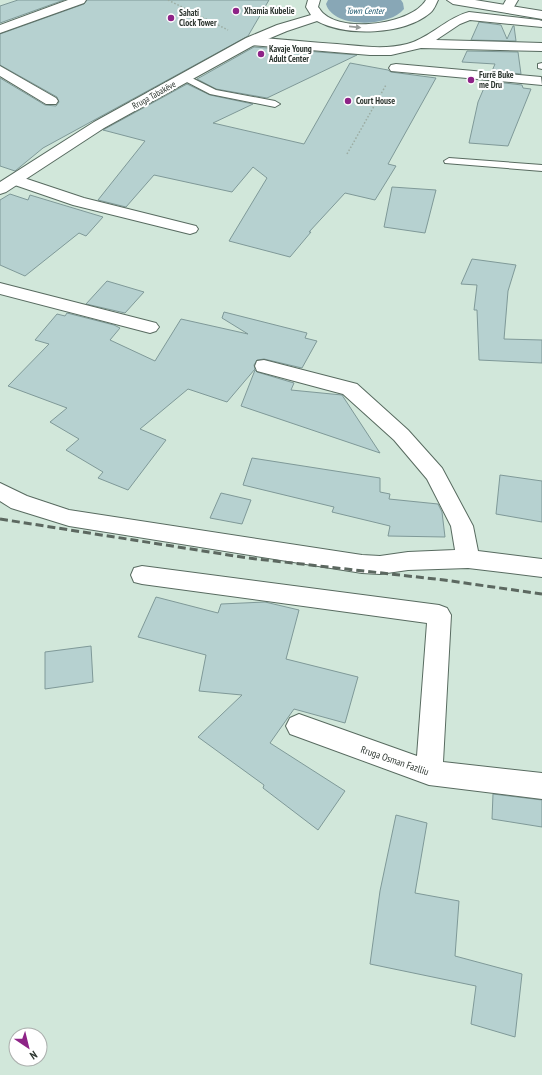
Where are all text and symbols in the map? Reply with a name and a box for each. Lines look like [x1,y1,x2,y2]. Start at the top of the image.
place label: Xhamia Kubelie [244,5,295,16]
water label: Town Center [346,5,386,16]
marker: Xhamia Kubelie [231,6,241,16]
place label: Sahati Clock Tower [179,7,217,28]
marker: Sahati Clock Tower [166,13,176,23]
one-way arrow [348,24,361,30]
place label: Kavaje Young Adult Center [268,43,312,64]
marker: Kavaje Young Adult Center [256,49,266,59]
place label: Furrë Buke me Dru [479,69,514,90]
marker: Furrë Buke me Dru [466,75,476,85]
street label: Rruga Tabakëve [130,78,178,111]
place label: Court House [356,95,395,106]
marker: Court House [343,96,353,106]
street label: Rruga Osman Fazlliu [359,743,431,778]
north arrow [8,1027,48,1067]
text: N [27,1048,40,1063]

